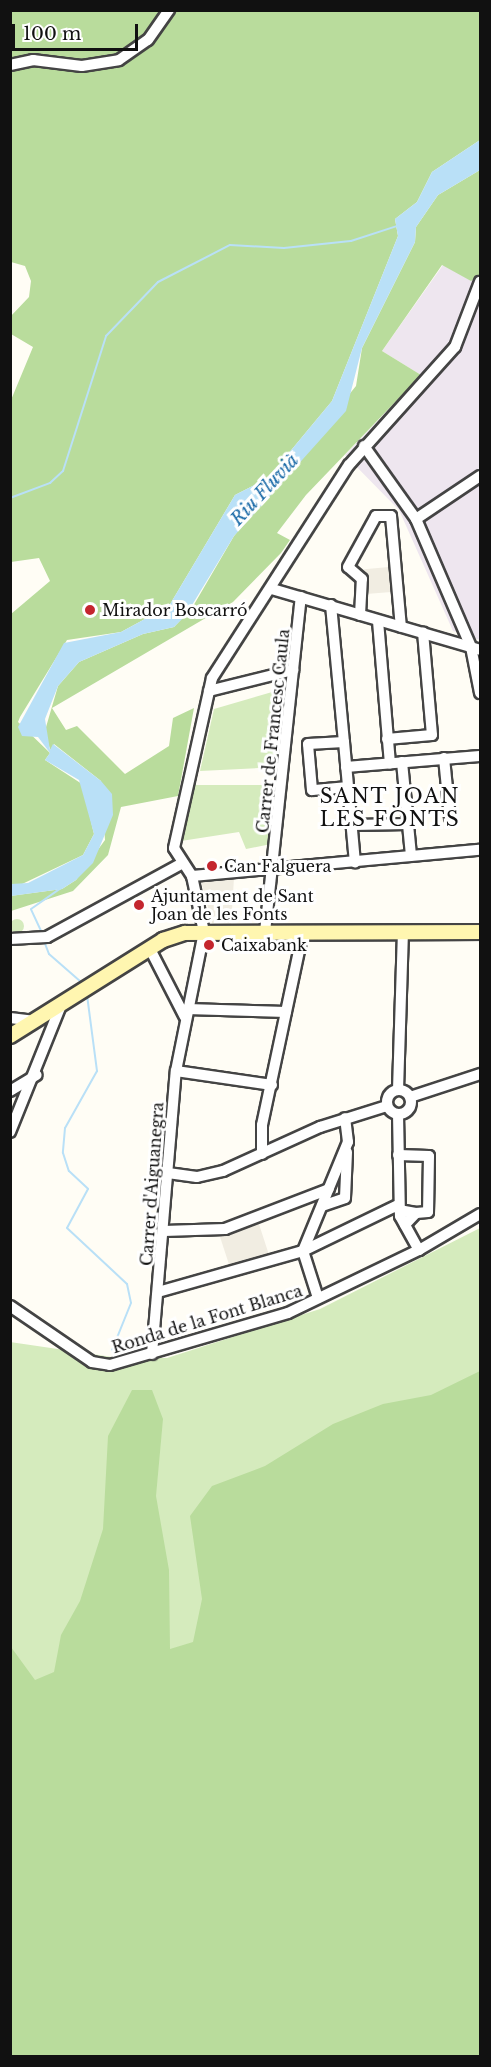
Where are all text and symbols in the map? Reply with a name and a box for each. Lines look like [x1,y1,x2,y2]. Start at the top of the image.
scale bar [15,12,141,50]
text: 100 m [23,23,81,45]
water label: Riu Fluvià [226,450,304,530]
place label: Mirador Boscarró [102,600,248,620]
marker: Mirador Boscarró [83,603,97,617]
street label: Carrer de Francesc Caula [253,628,293,834]
district label: SANT JOAN LES FONTS [320,785,460,832]
place label: Can Falguera [224,856,331,876]
marker: Can Falguera [205,859,219,873]
place label: Ajuntament de Sant Joan de les Fonts [151,886,314,924]
marker: Ajuntament de Sant Joan de les Fonts [132,898,146,912]
place label: Caixabank [221,935,307,955]
marker: Caixabank [202,938,216,952]
street label: Carrer d'Aiguanegra [137,1101,167,1267]
street label: Ronda de la Font Blanca [109,1281,305,1357]

